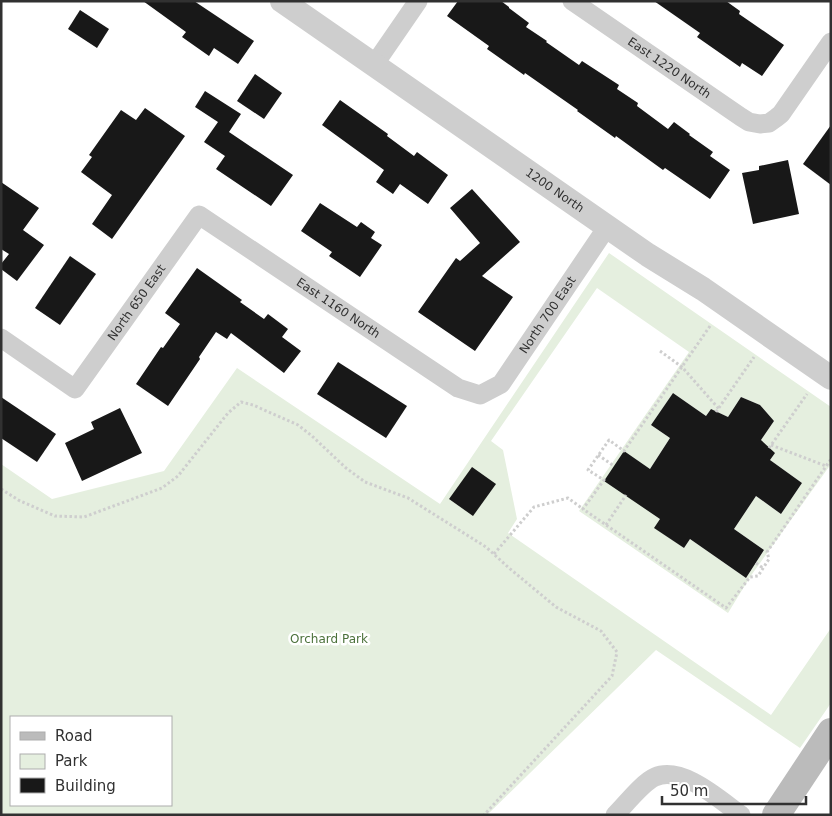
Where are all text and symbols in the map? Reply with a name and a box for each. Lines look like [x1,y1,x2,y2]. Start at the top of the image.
street label: East 1220 North [625,34,714,101]
street label: 1200 North [523,165,587,215]
street label: North 650 East [105,262,169,343]
street label: North 700 East [517,274,579,356]
street label: East 1160 North [294,275,383,341]
park label: Orchard Park [290,632,368,646]
legend [10,716,172,806]
text: Road [55,727,93,745]
text: Park [55,752,88,770]
scale bar [662,774,806,806]
text: Building [55,777,116,795]
text: 50 m [670,782,708,800]

